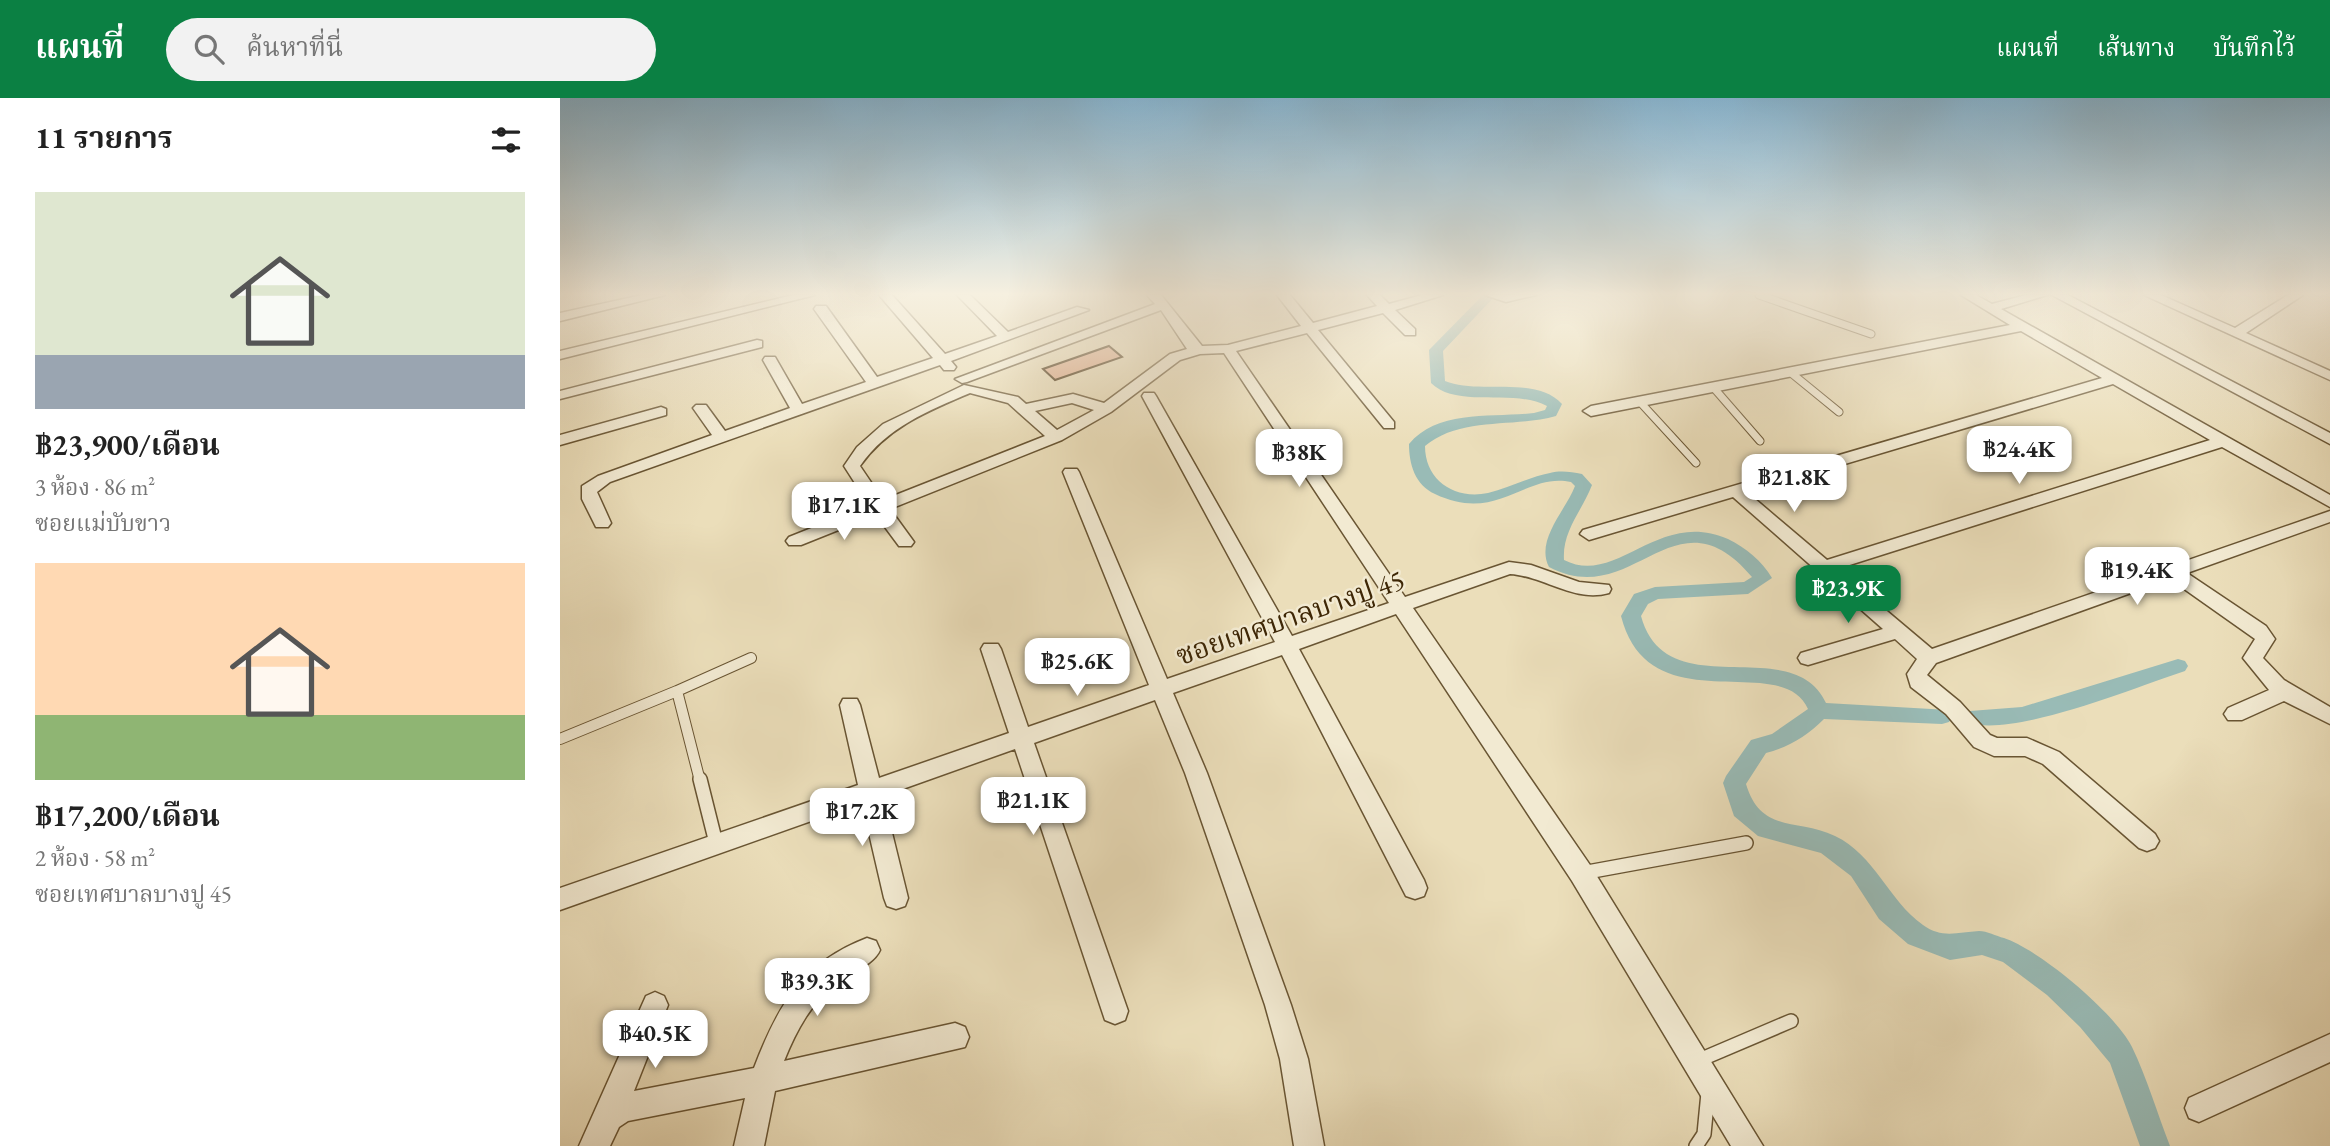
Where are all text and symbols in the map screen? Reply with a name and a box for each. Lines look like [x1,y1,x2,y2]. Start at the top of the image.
search box [166,18,656,81]
text: แผนที่ [35,25,124,68]
icon: search [190,30,228,68]
text: ค้นหาที่นี่ [246,30,343,64]
text: แผนที่ [1996,32,2059,63]
text: เส้นทาง [2097,32,2175,63]
text: บันทึกไว้ [2213,32,2295,63]
text: 11 รายการ [35,118,173,157]
icon: filters [487,121,525,159]
icon: home [217,238,343,364]
text: ฿23,900/เดือน [35,425,220,464]
pin: ฿24.4K [1962,426,2076,486]
pin: ฿38K [1258,430,1340,489]
text: ฿24.4K [1983,434,2055,464]
text: ฿38K [1272,437,1326,467]
pin: ฿21.8K [1737,454,1851,514]
text: ฿21.8K [1758,462,1830,492]
text: 3 ห้อง · 86 m² [35,472,155,502]
pin: ฿17.1K [787,482,901,542]
text: ฿17.1K [808,490,880,520]
text: ซอยแม่บับขาว [35,508,171,538]
pin: ฿19.4K [2080,547,2194,607]
text: ฿19.4K [2101,555,2173,585]
street label: ซอยเทศบาลบางปู 45 [1171,561,1409,674]
pin: ฿23.9K [1791,566,1905,625]
text: ฿23.9K [1812,573,1884,603]
icon: home [217,609,343,735]
pin: ฿25.6K [1020,638,1134,698]
text: ฿25.6K [1041,646,1113,676]
pin: ฿21.1K [976,778,1090,837]
text: ฿21.1K [997,785,1069,815]
pin: ฿17.2K [805,788,919,848]
text: ฿17,200/เดือน [35,796,220,835]
text: ฿17.2K [826,796,898,826]
text: 2 ห้อง · 58 m² [35,843,155,873]
text: ซอยเทศบาลบางปู 45 [35,879,232,909]
pin: ฿39.3K [760,958,874,1018]
text: ฿39.3K [781,966,853,996]
pin: ฿40.5K [598,1010,712,1070]
text: ฿40.5K [619,1018,691,1048]

